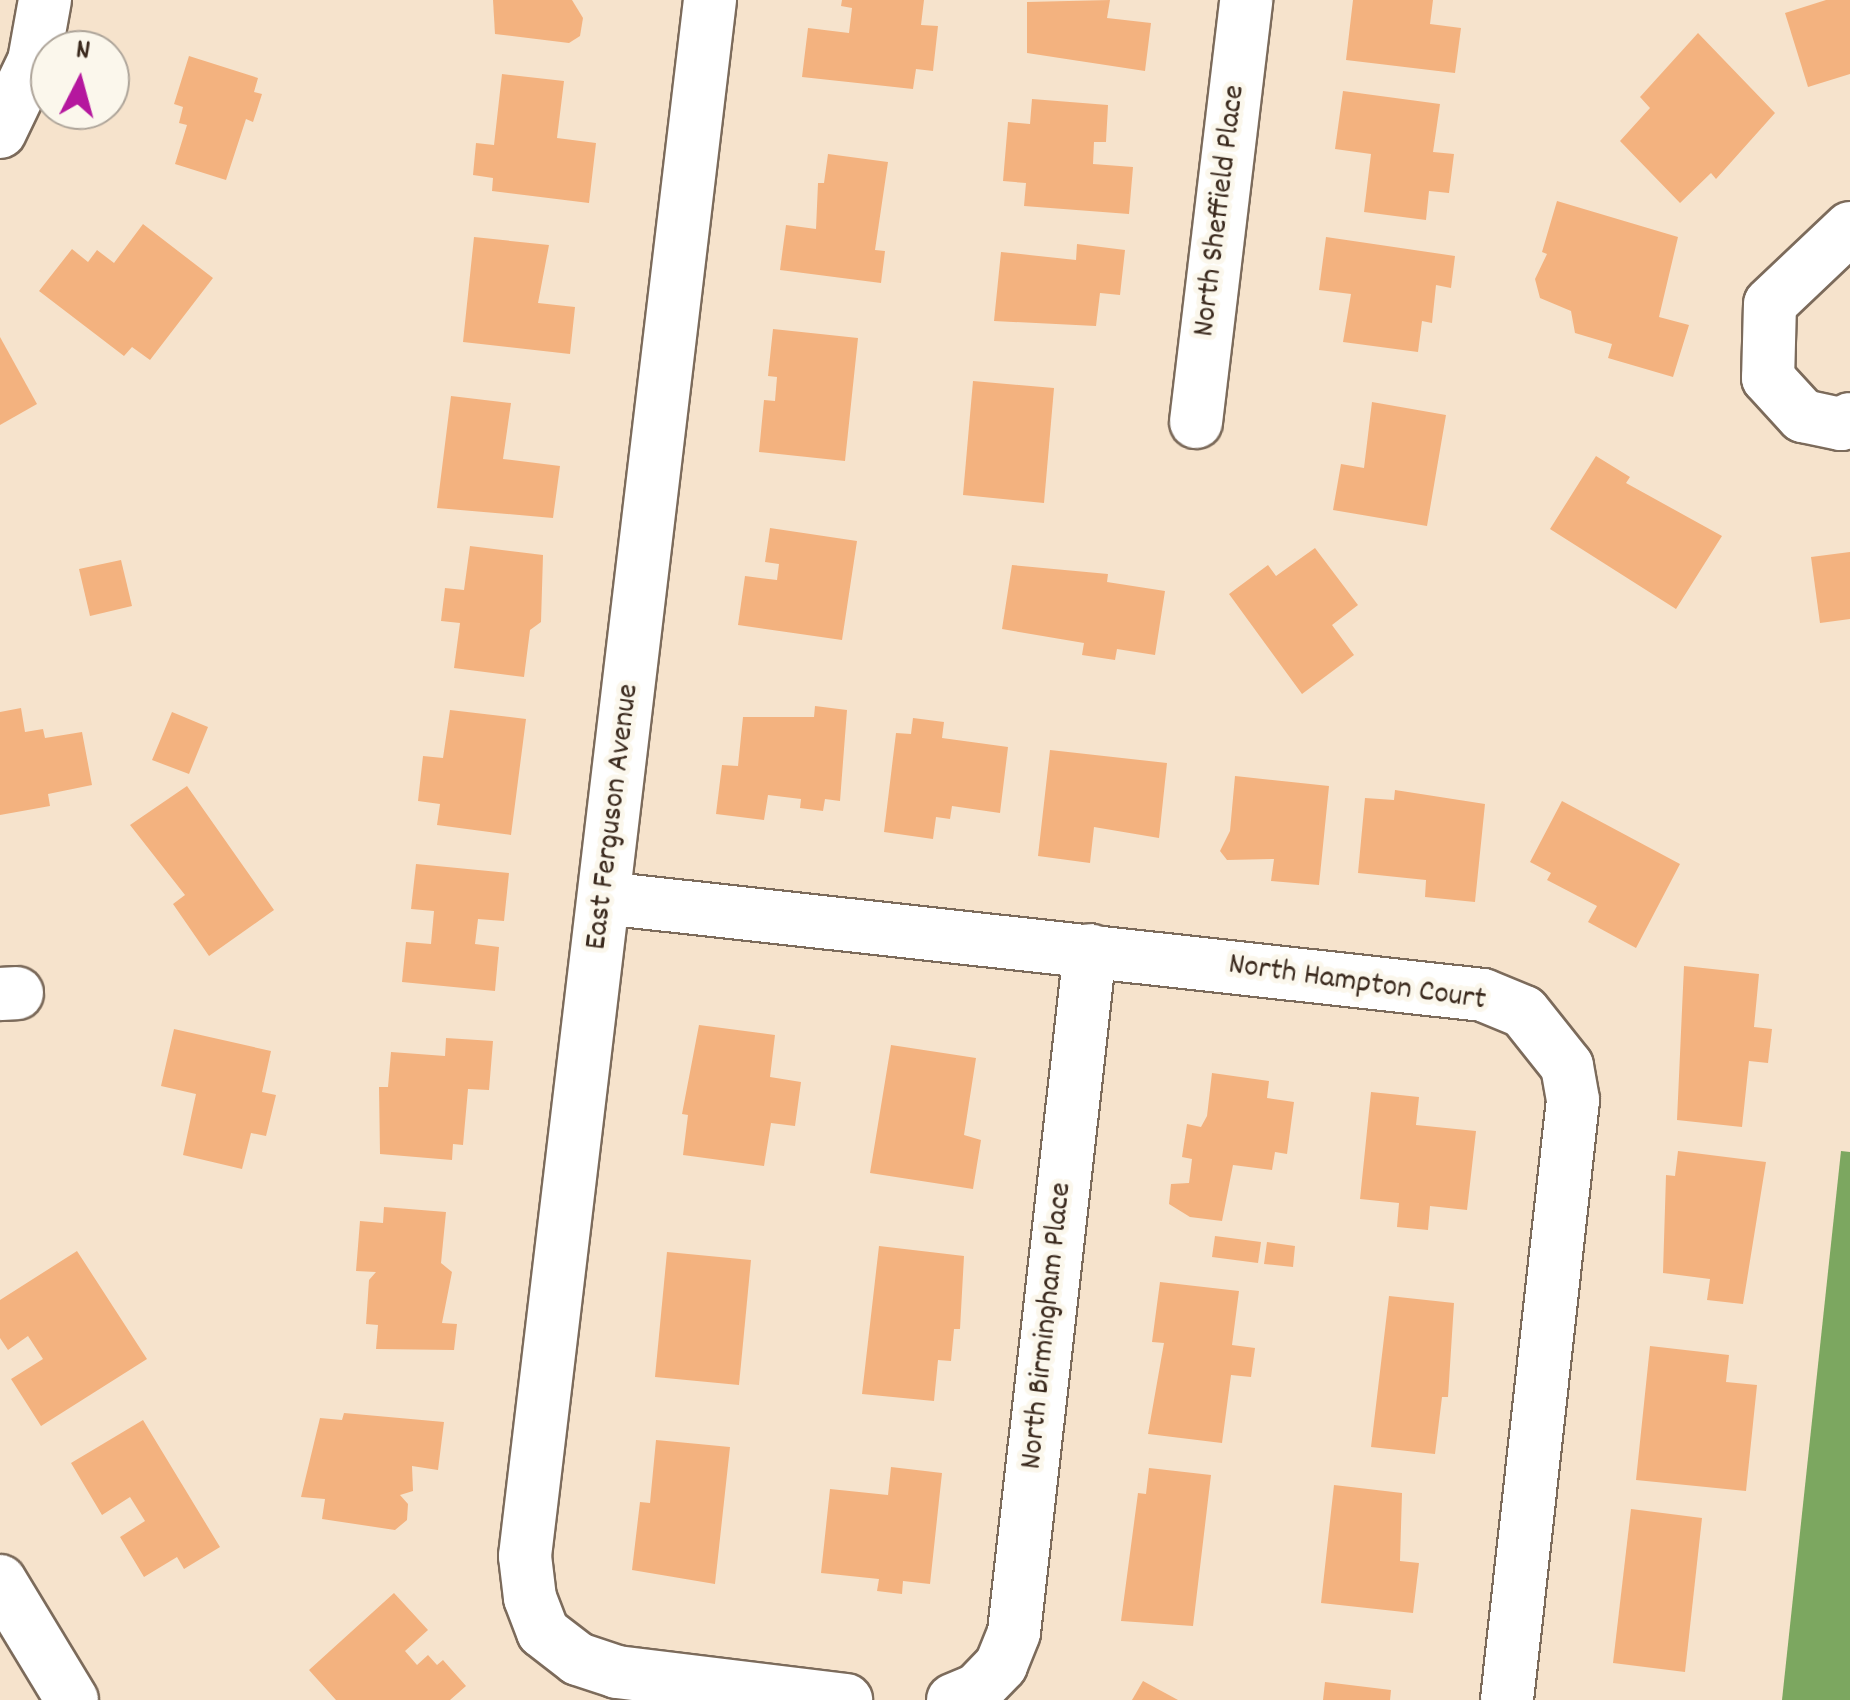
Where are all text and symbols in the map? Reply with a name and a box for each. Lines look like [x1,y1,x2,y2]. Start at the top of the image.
north arrow [30,30,130,130]
text: N [74,32,92,73]
street label: North Sheffield Place [1187,83,1255,339]
street label: East Ferguson Avenue [579,682,649,952]
street label: North Hampton Court [1226,947,1488,1021]
street label: North Birmingham Place [1014,1181,1082,1471]

